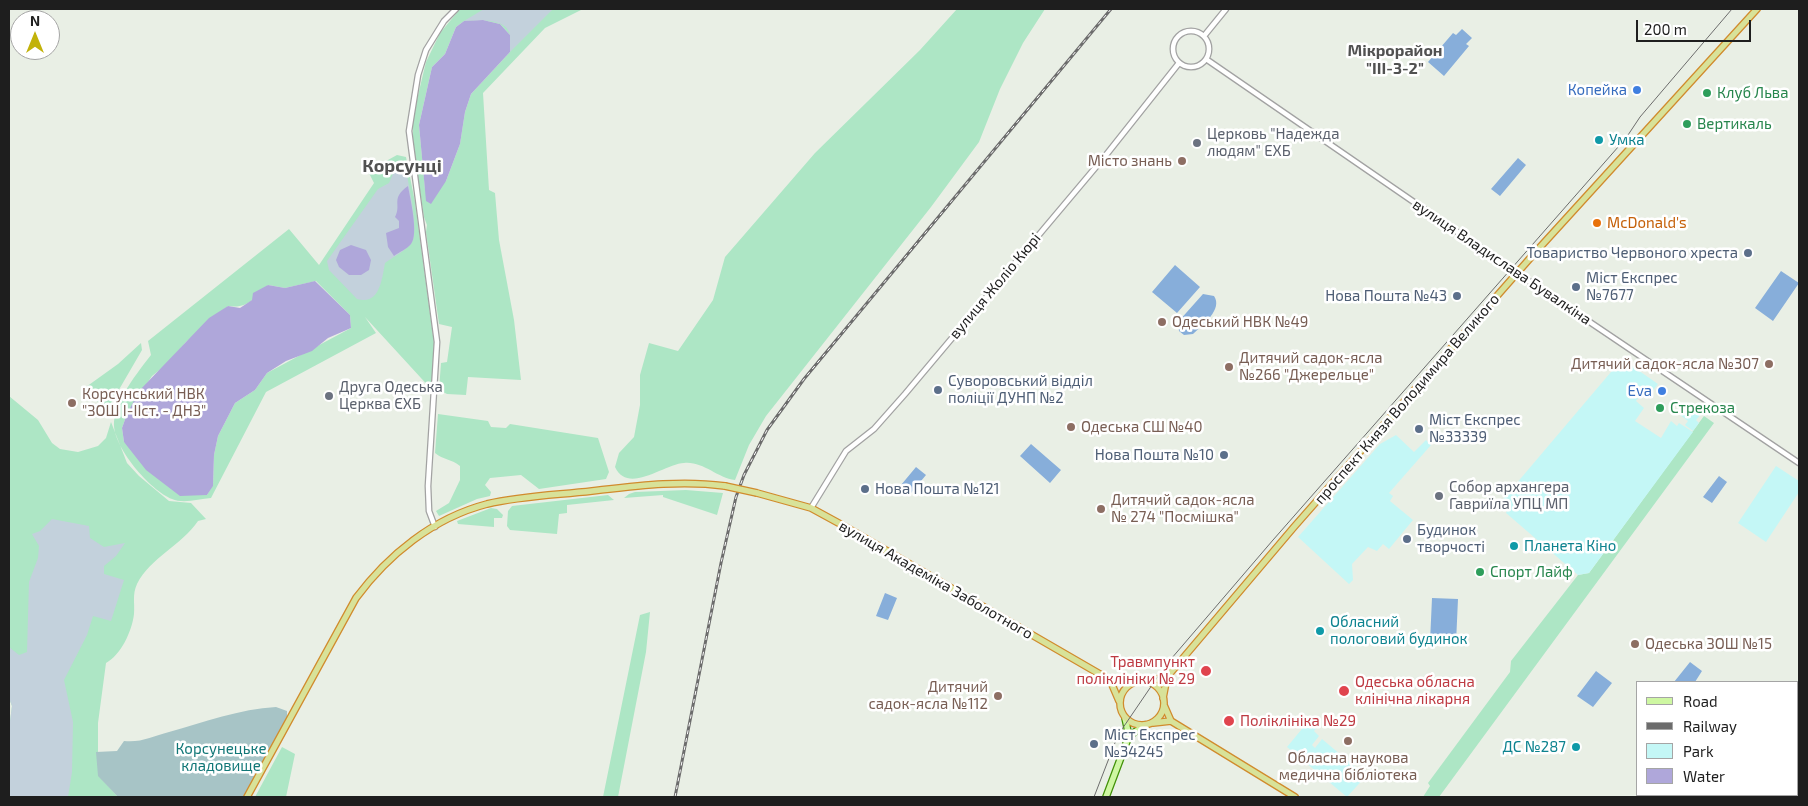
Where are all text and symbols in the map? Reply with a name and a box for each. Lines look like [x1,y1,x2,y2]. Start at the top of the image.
north arrow [10,10,60,60]
scale bar [1638,10,1753,42]
text: N [30,12,40,29]
text: 200 m [1644,20,1687,38]
district label: Мікрорайон "ІІІ-3-2" [1347,41,1443,79]
place label: Копейка [1568,81,1627,99]
marker: Копейка [1631,84,1643,96]
place label: Клуб Льва [1717,84,1788,102]
marker: Клуб Льва [1701,87,1713,99]
place label: Вертикаль [1697,115,1772,133]
marker: Вертикаль [1681,118,1693,130]
place label: Церковь "Надежда людям" ЕХБ [1207,125,1339,160]
place label: Умка [1609,131,1644,149]
marker: Умка [1593,134,1605,146]
marker: Церковь "Надежда людям" ЕХБ [1191,137,1203,149]
place label: Місто знань [1088,152,1172,170]
district label: Корсунці [362,155,442,177]
marker: Місто знань [1176,155,1188,167]
street label: вулиця Владислава Бувалкіна [1409,195,1595,329]
place label: McDonald's [1607,214,1687,232]
marker: McDonald's [1591,217,1603,229]
street label: вулиця Жоліо Кюрі [945,229,1045,343]
place label: Товариство Червоного хреста [1526,244,1738,262]
marker: Товариство Червоного хреста [1742,247,1754,259]
place label: Міст Експрес №7677 [1586,269,1678,304]
marker: Міст Експрес №7677 [1570,281,1582,293]
place label: Нова Пошта №43 [1325,287,1447,305]
street label: проспект Князя Володимира Великого [1311,290,1503,508]
marker: Нова Пошта №43 [1451,290,1463,302]
place label: Одеський НВК №49 [1172,313,1308,331]
marker: Одеський НВК №49 [1156,316,1168,328]
place label: Дитячий садок-ясла №266 "Джерельце" [1239,349,1382,384]
place label: Дитячий садок-ясла №307 [1571,355,1759,373]
marker: Дитячий садок-ясла №307 [1763,358,1775,370]
marker: Дитячий садок-ясла №266 "Джерельце" [1223,361,1235,373]
place label: Суворовський відділ поліції ДУНП №2 [948,372,1093,407]
place label: Друга Одеська Церква ЄХБ [339,378,443,413]
place label: Eva [1627,382,1652,400]
marker: Суворовський відділ поліції ДУНП №2 [932,384,944,396]
place label: Корсунський НВК "ЗОШ І-ІІст. - ДНЗ" [82,385,206,420]
marker: Eva [1656,385,1668,397]
marker: Друга Одеська Церква ЄХБ [323,390,335,402]
marker: Корсунський НВК "ЗОШ І-ІІст. - ДНЗ" [66,397,78,409]
place label: Стрекоза [1670,399,1735,417]
marker: Стрекоза [1654,402,1666,414]
place label: Міст Експрес №33339 [1429,411,1521,446]
place label: Одеська СШ №40 [1081,418,1203,436]
marker: Одеська СШ №40 [1065,421,1077,433]
marker: Міст Експрес №33339 [1413,423,1425,435]
place label: Нова Пошта №10 [1095,446,1214,464]
marker: Нова Пошта №10 [1218,449,1230,461]
place label: Собор архангера Гавриїла УПЦ МП [1449,478,1569,513]
place label: Нова Пошта №121 [875,480,1000,498]
marker: Нова Пошта №121 [859,483,871,495]
marker: Собор архангера Гавриїла УПЦ МП [1433,490,1445,502]
place label: Дитячий садок-ясла № 274 "Посмішка" [1111,491,1254,526]
marker: Дитячий садок-ясла № 274 "Посмішка" [1095,503,1107,515]
street label: вулиця Академіка Заболотного [836,517,1036,643]
place label: Будинок творчості [1417,521,1485,556]
marker: Будинок творчості [1401,533,1413,545]
place label: Планета Кіно [1524,537,1616,555]
marker: Планета Кіно [1508,540,1520,552]
place label: Спорт Лайф [1490,563,1573,581]
marker: Спорт Лайф [1474,566,1486,578]
place label: Обласний пологовий будинок [1330,613,1468,648]
marker: Обласний пологовий будинок [1314,625,1326,637]
place label: Одеська ЗОШ №15 [1645,635,1772,653]
marker: Одеська ЗОШ №15 [1629,638,1641,650]
place label: Травмпункт поліклініки № 29 [1076,653,1195,688]
marker: Травмпункт поліклініки № 29 [1199,664,1213,678]
place label: Одеська обласна клінічна лікарня [1355,673,1475,708]
place label: Дитячий садок-ясла №112 [868,678,988,713]
legend [1636,681,1798,796]
marker: Одеська обласна клінічна лікарня [1337,684,1351,698]
marker: Дитячий садок-ясла №112 [992,690,1004,702]
text: Road [1683,692,1718,710]
place label: Поліклініка №29 [1240,712,1356,730]
marker: Поліклініка №29 [1222,714,1236,728]
text: Railway [1683,717,1737,735]
place label: Міст Експрес №34245 [1104,726,1196,761]
marker: Обласна наукова медична бібліотека [1342,735,1354,747]
marker: Міст Експрес №34245 [1088,738,1100,750]
place label: ДС №287 [1503,738,1566,756]
park label: Корсунецьке кладовище [175,740,267,775]
marker: ДС №287 [1570,741,1582,753]
text: Park [1683,742,1714,760]
place label: Обласна наукова медична бібліотека [1279,749,1417,784]
text: Water [1683,767,1725,785]

